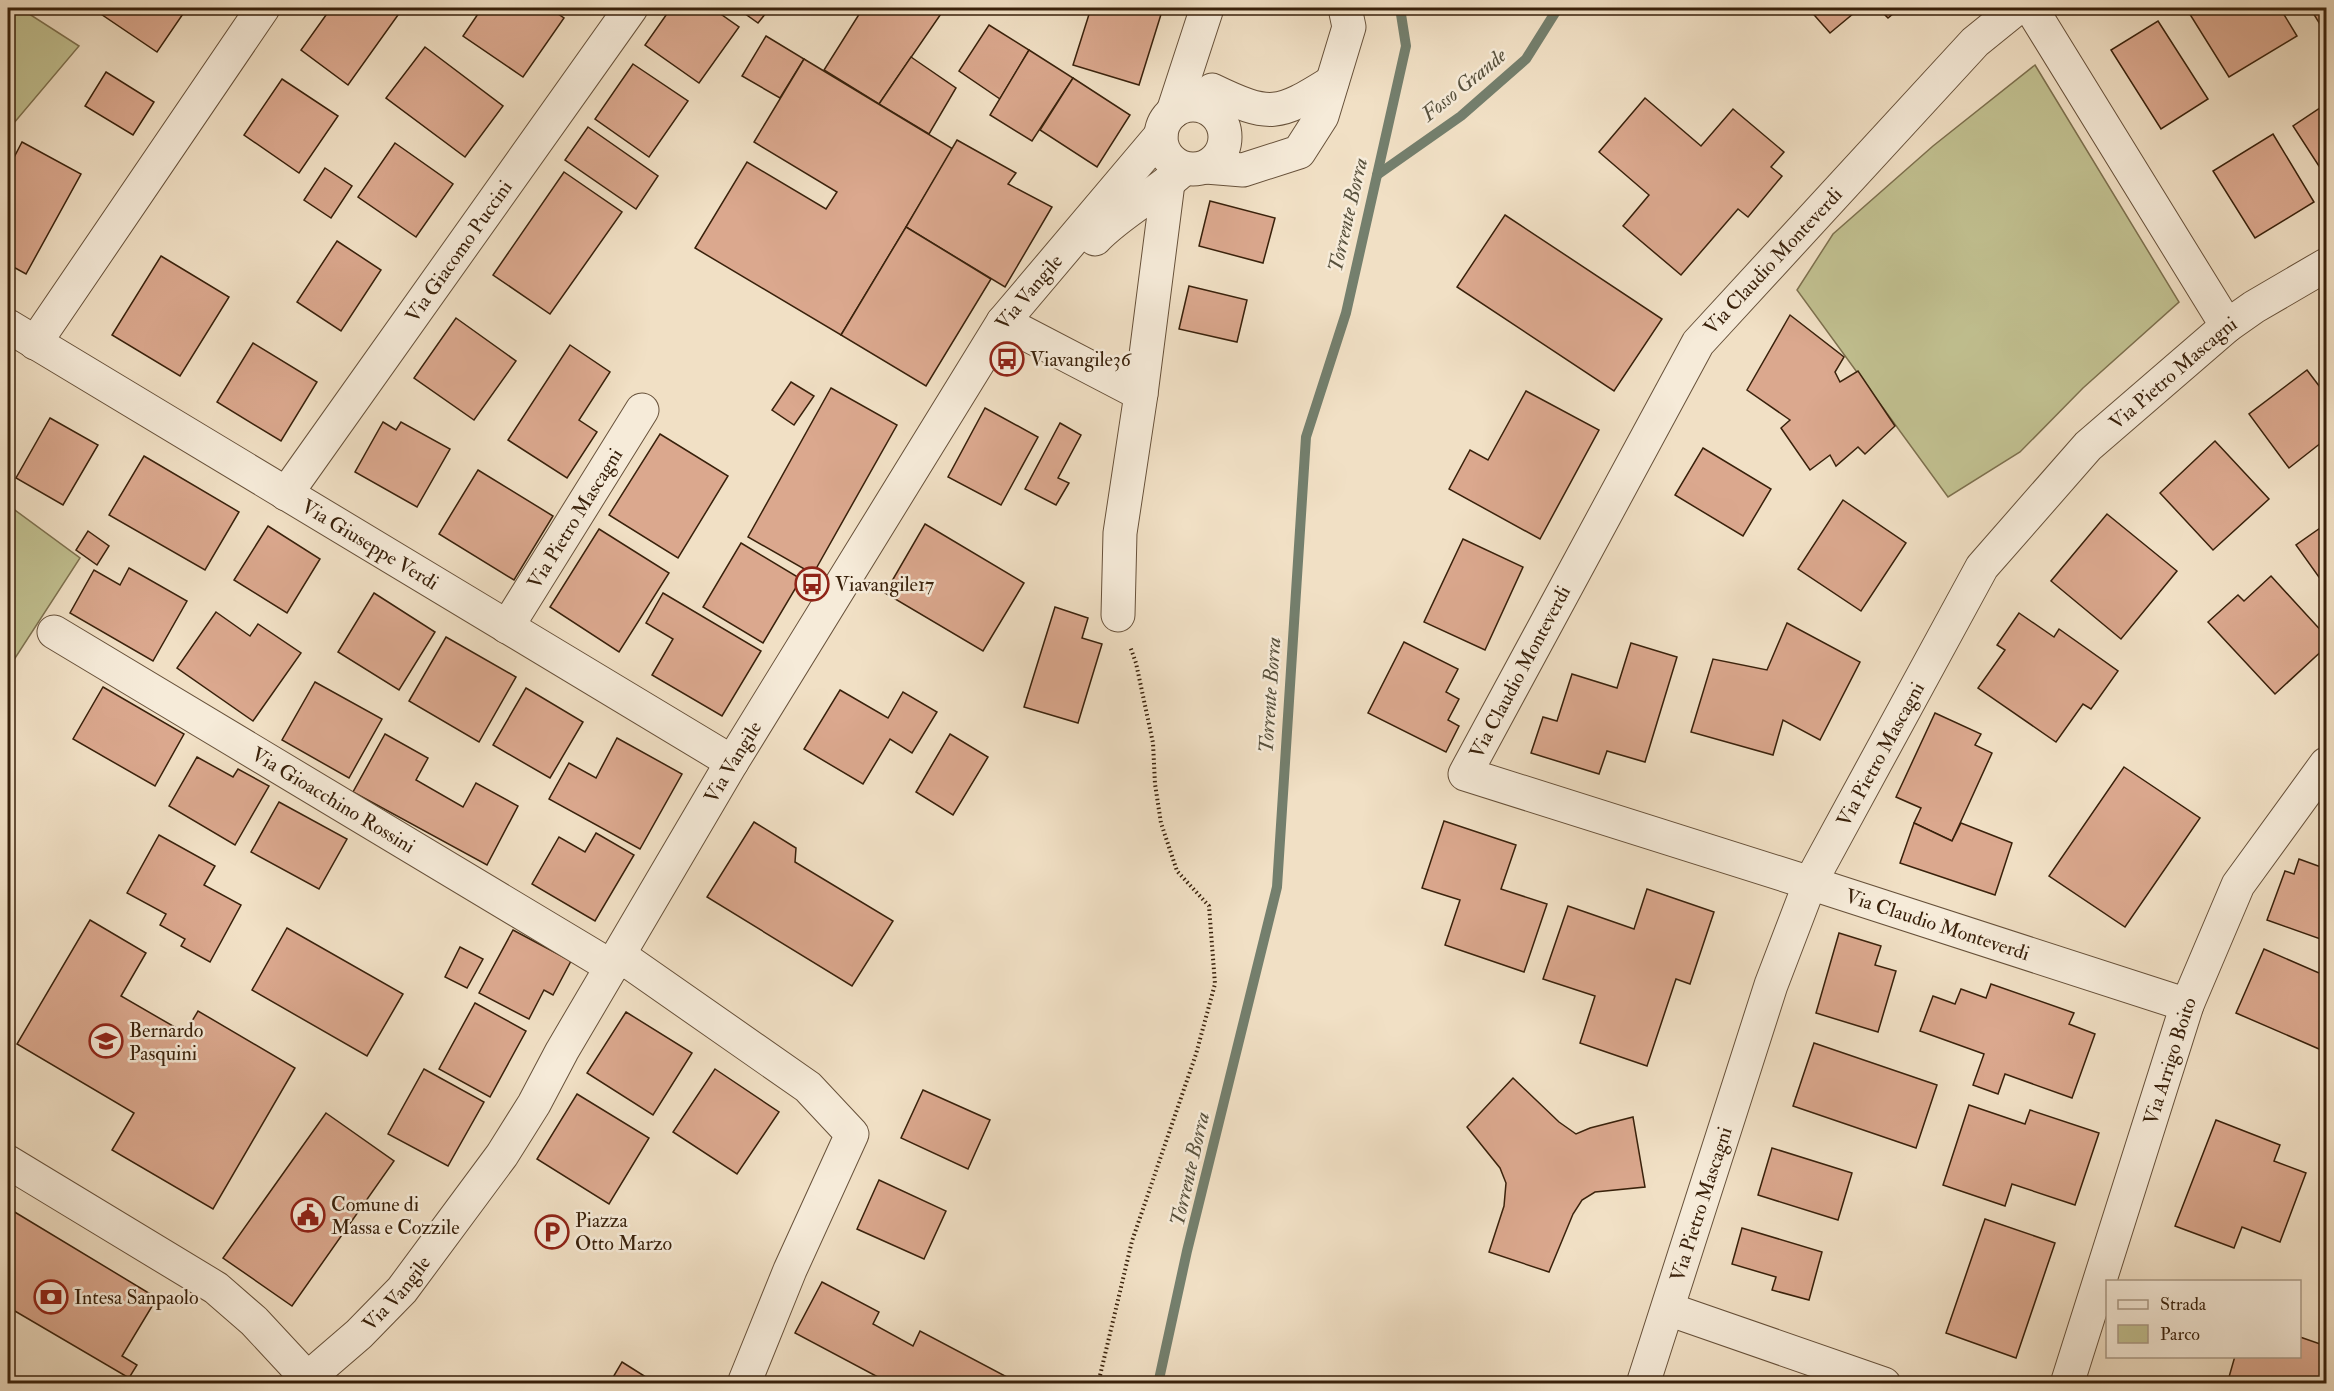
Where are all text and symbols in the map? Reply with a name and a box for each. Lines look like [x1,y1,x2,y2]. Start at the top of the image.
water label: Fosso Grande [1415,42,1513,128]
water label: Torrente Borra [1322,155,1374,275]
street label: Via Giacomo Puccini [400,175,517,327]
street label: Via Claudio Monteverdi [1698,182,1848,340]
street label: Via Vangile [990,249,1068,335]
street label: Via Pietro Mascagni [2104,311,2242,435]
bus stop icon: Viavangile36 [989,341,1025,377]
place label: Viavangile36 [1030,347,1132,372]
street label: Via Pietro Mascagni [521,443,628,593]
street label: Via Giuseppe Verdi [297,493,443,595]
bus stop icon: Viavangile17 [794,566,830,602]
place label: Viavangile17 [835,572,934,597]
street label: Via Claudio Monteverdi [1464,581,1576,763]
water label: Torrente Borra [1252,636,1288,754]
street label: Via Pietro Mascagni [1831,677,1930,831]
street label: Via Vangile [698,716,767,807]
street label: Via Gioacchino Rossini [247,741,420,858]
street label: Via Claudio Monteverdi [1842,883,2033,966]
street label: Via Arrigo Boito [2137,993,2202,1128]
place label: Bernardo Pasquini [129,1018,203,1066]
school or university icon: Bernardo Pasquini [88,1023,124,1059]
water label: Torrente Borra [1164,1109,1216,1229]
street label: Via Pietro Mascagni [1664,1124,1737,1284]
place label: Comune di Massa e Cozzile [331,1192,460,1240]
public building icon: Comune di Massa e Cozzile [290,1197,326,1233]
place label: Piazza Otto Marzo [575,1208,672,1256]
parking icon: Piazza Otto Marzo [534,1214,570,1250]
street label: Via Vangile [357,1251,436,1336]
bank icon: Intesa Sanpaolo [33,1279,69,1315]
legend [2106,1280,2301,1358]
place label: Intesa Sanpaolo [74,1285,199,1311]
text: Strada [2160,1293,2207,1316]
text: Parco [2160,1323,2200,1346]

